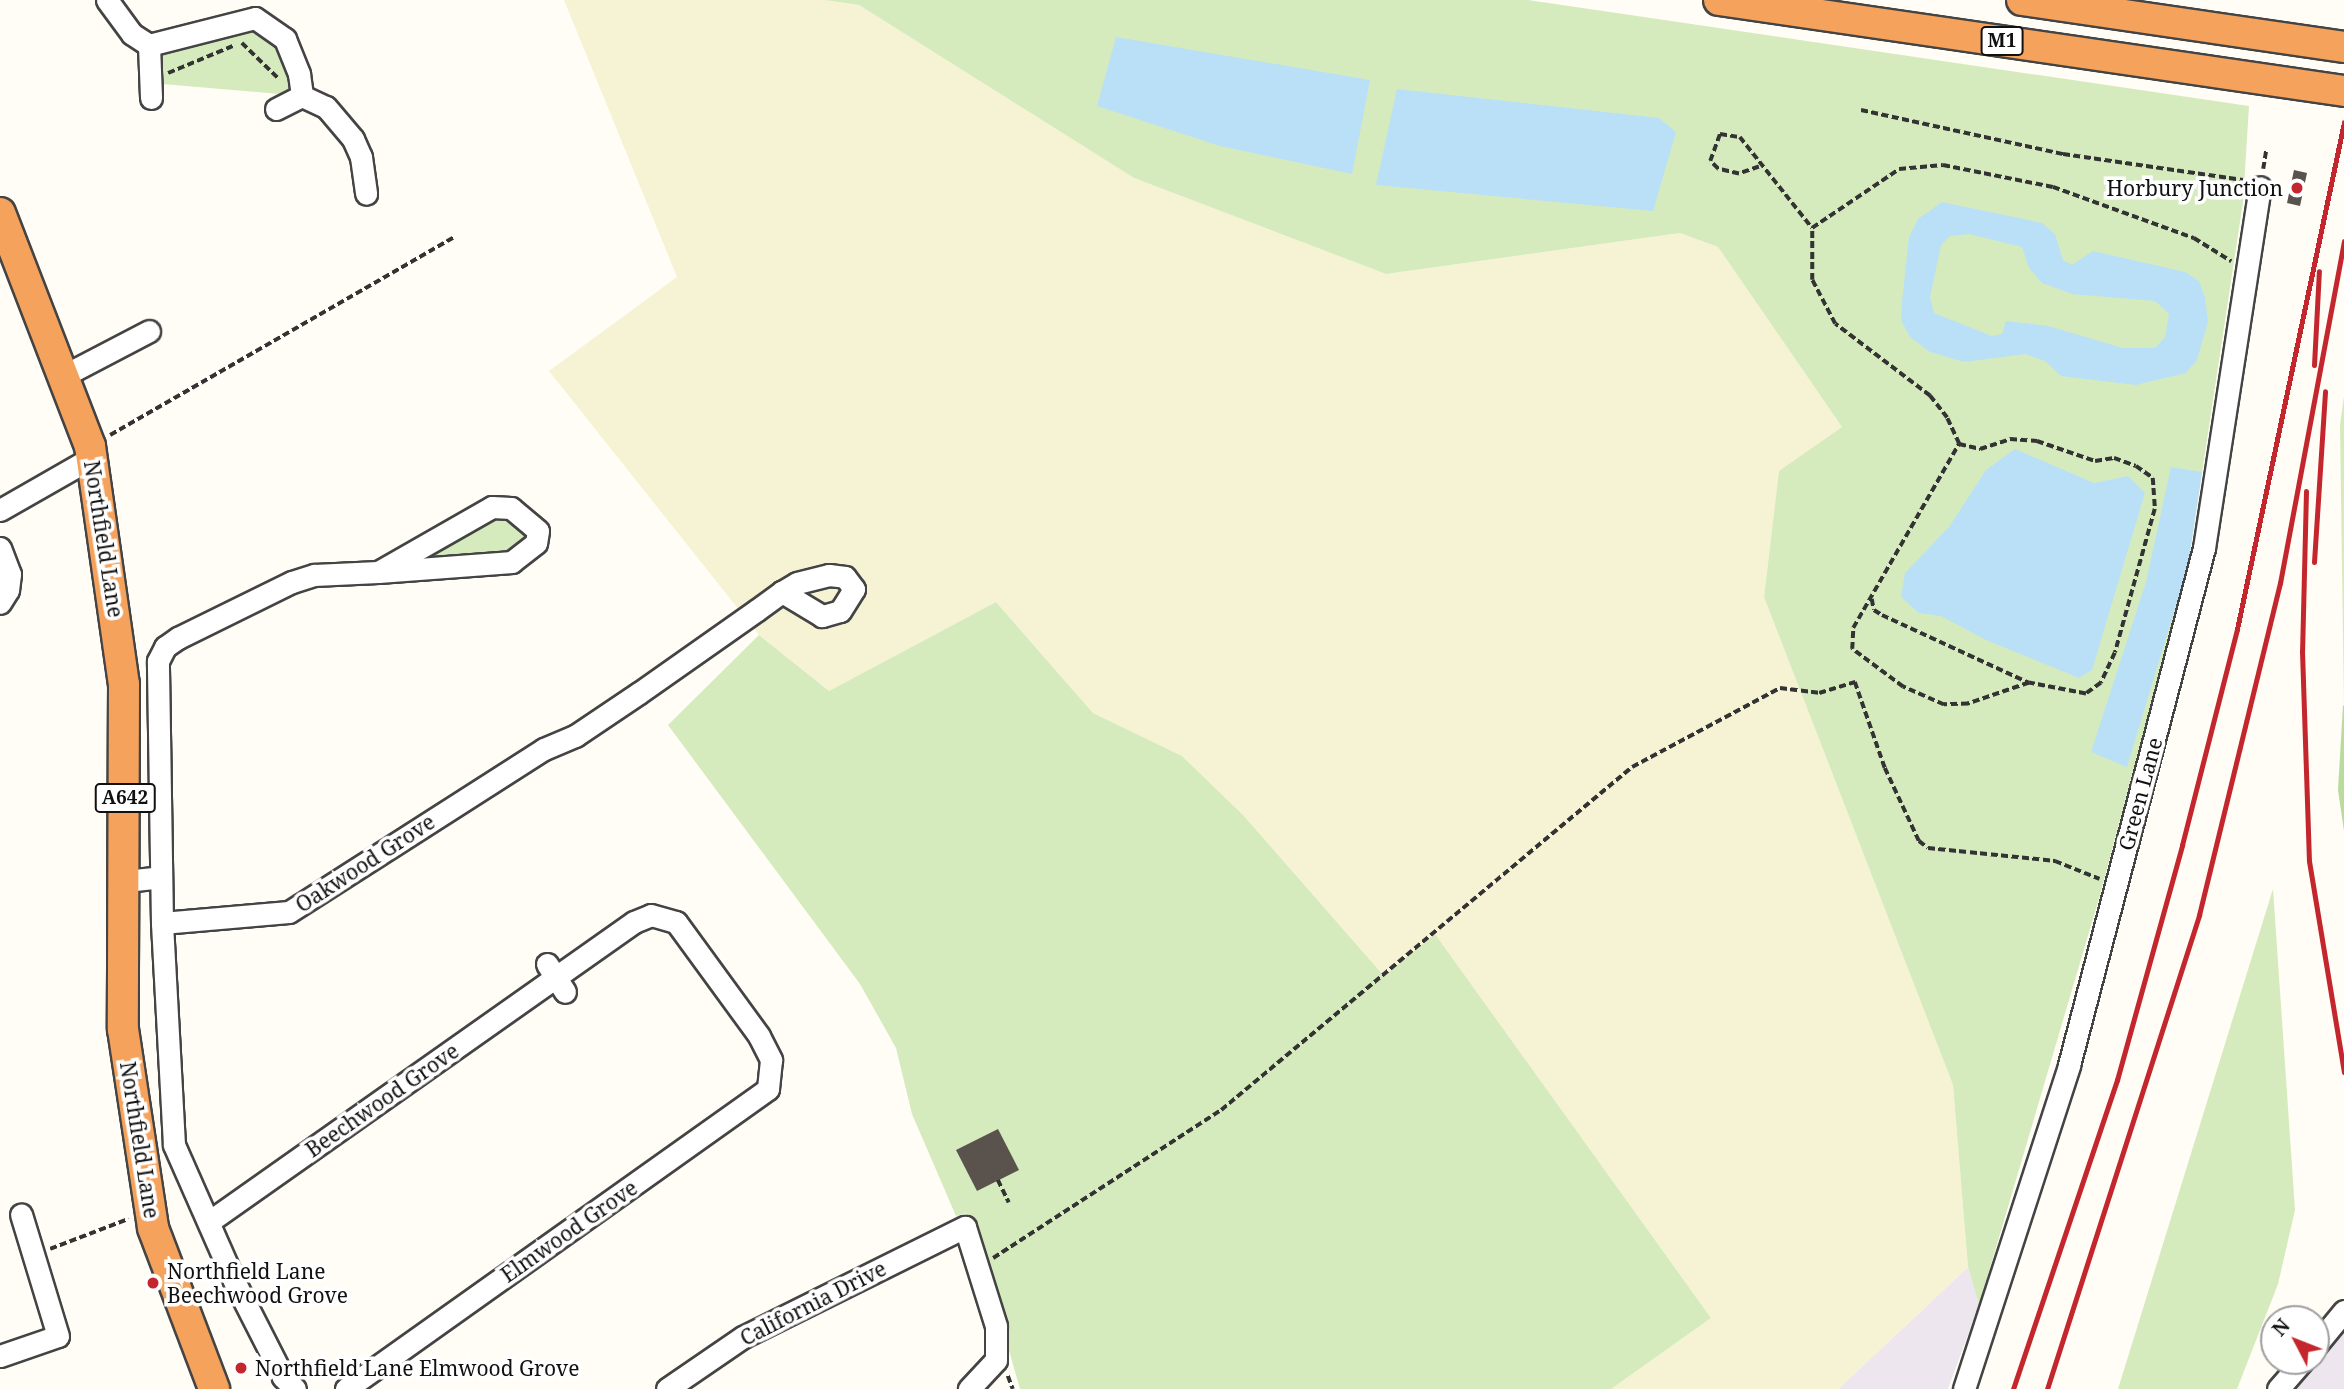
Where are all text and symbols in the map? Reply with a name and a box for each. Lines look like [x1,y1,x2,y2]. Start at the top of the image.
road number: M1 [1979,25,2025,56]
place label: Horbury Junction [2106,175,2283,201]
marker: Horbury Junction [2289,180,2305,196]
street label: Northfield Lane [79,459,129,619]
street label: Green Lane [2113,735,2167,853]
road number: A642 [94,782,156,814]
street label: Oakwood Grove [291,809,439,917]
street label: Beechwood Grove [301,1038,463,1162]
street label: Northfield Lane [115,1060,165,1220]
street label: Elmwood Grove [496,1175,642,1287]
street label: California Drive [736,1255,890,1351]
place label: Northfield Lane Beechwood Grove [167,1258,348,1308]
marker: Northfield Lane Beechwood Grove [145,1275,161,1291]
north arrow [2260,1305,2330,1375]
text: N [2266,1313,2296,1342]
place label: Northfield Lane Elmwood Grove [255,1355,579,1381]
marker: Northfield Lane Elmwood Grove [233,1360,249,1376]

